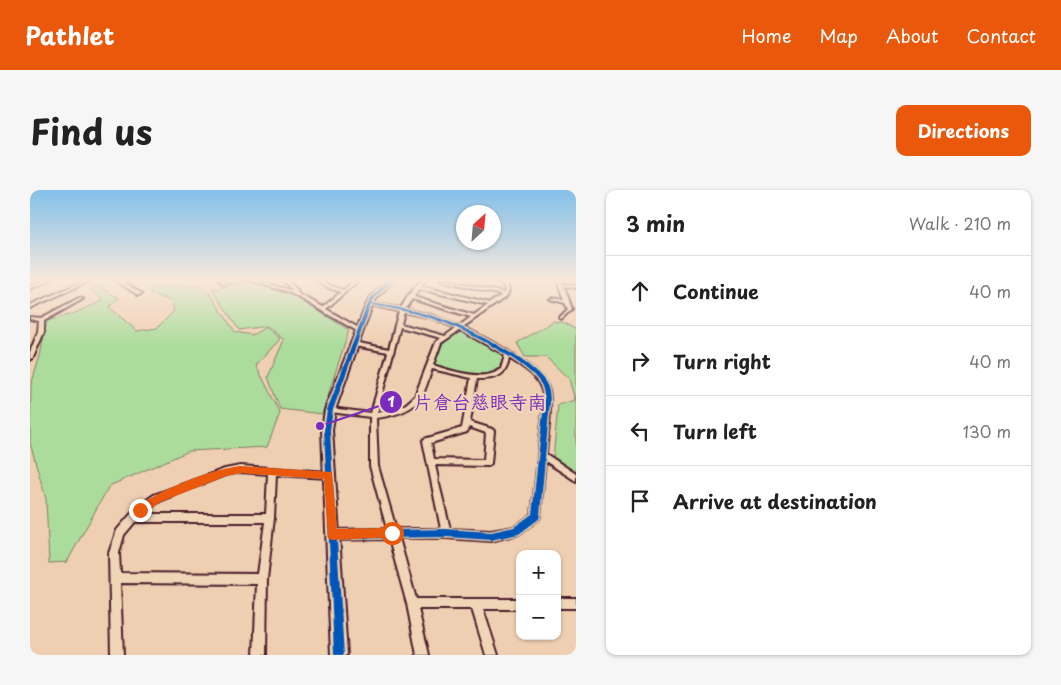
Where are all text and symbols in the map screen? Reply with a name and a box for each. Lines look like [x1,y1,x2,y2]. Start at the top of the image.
text: Pathlet [25,17,115,53]
text: Home [741,22,791,49]
text: Map [819,22,858,49]
text: About [886,22,938,49]
text: Contact [966,22,1036,49]
text: Find us [30,104,152,157]
button: Directions [896,105,1031,156]
north arrow [456,205,501,250]
text: 3 min [626,207,685,239]
text: Walk · 210 m [909,211,1011,235]
icon: ahead [626,277,654,305]
text: Continue [673,277,759,305]
text: 40 m [969,279,1011,303]
icon: right [626,347,654,375]
text: Turn right [673,347,771,375]
text: 40 m [969,349,1011,373]
callout: 片倉台慈眼寺南 [378,385,556,419]
text: 片倉台慈眼寺南 [413,387,547,415]
text: 1 [387,389,395,412]
icon: left [626,417,654,445]
text: Turn left [673,417,757,445]
text: 130 m [963,419,1011,443]
icon: arrive [626,487,654,515]
text: Arrive at destination [673,487,877,515]
route end [129,499,152,522]
route start [381,522,404,545]
map controls [516,550,561,640]
button: + [516,550,561,595]
button: − [516,595,561,640]

